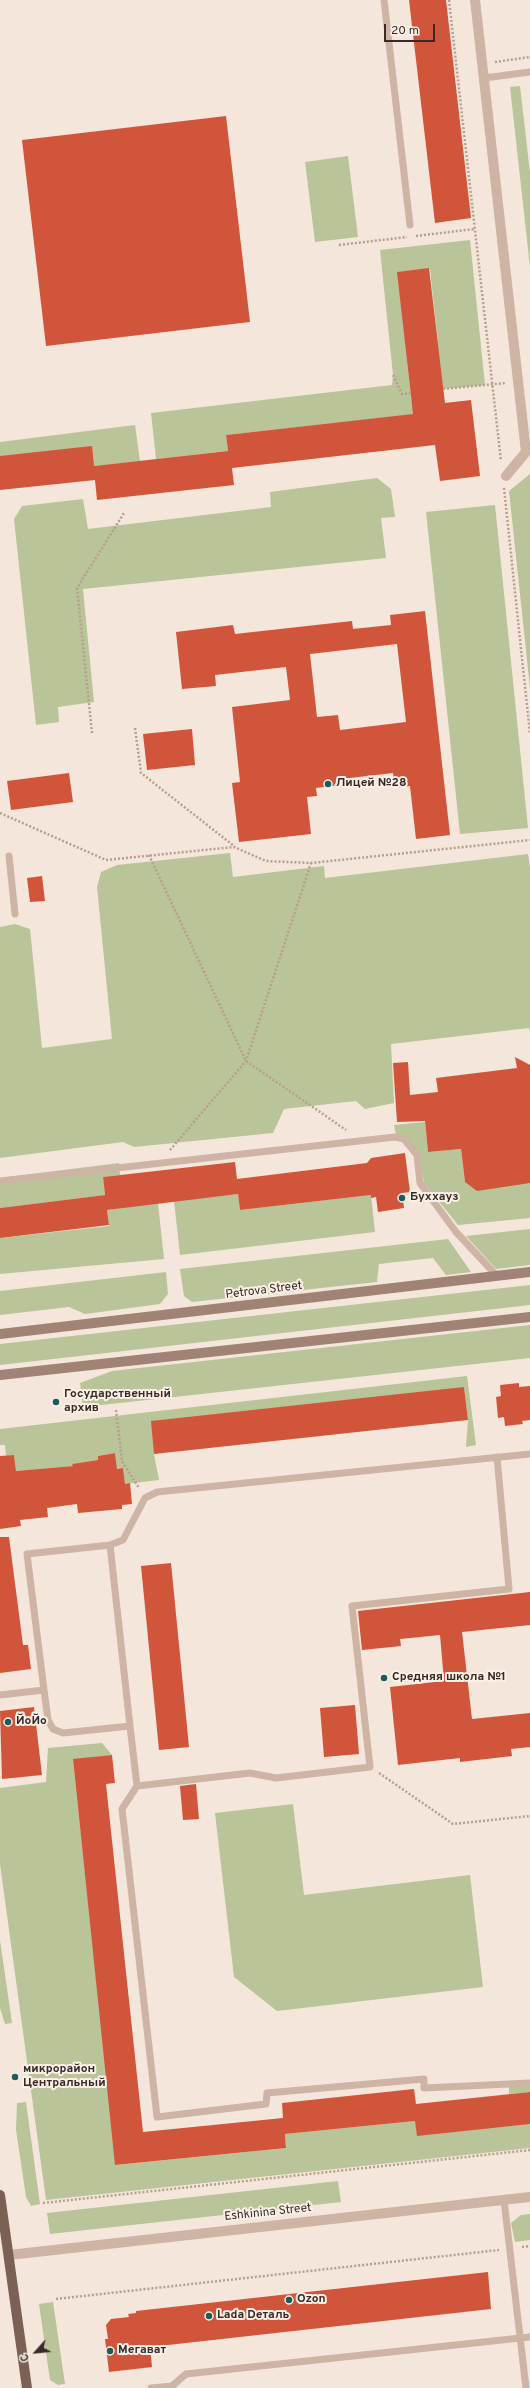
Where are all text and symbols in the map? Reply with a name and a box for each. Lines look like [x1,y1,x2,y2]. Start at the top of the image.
scale bar [386,16,437,42]
text: 20 m [391,23,419,39]
place label: Лицей №28 [336,777,406,791]
marker: Лицей №28 [323,779,333,789]
place label: Буххауз [410,1191,459,1205]
marker: Буххауз [397,1193,407,1203]
street label: Petrova Street [225,1279,303,1303]
place label: Государственный архив [64,1388,171,1416]
marker: Государственный архив [51,1397,61,1407]
place label: Средняя школа №1 [392,1671,506,1685]
marker: Средняя школа №1 [379,1673,389,1683]
place label: ЙоЙо [16,1715,47,1729]
marker: ЙоЙо [3,1717,13,1727]
place label: микрорайон Центральный [23,2063,106,2091]
marker: микрорайон Центральный [10,2072,20,2082]
street label: Eshkinina Street [224,2201,312,2225]
place label: Ozon [297,2293,326,2307]
marker: Ozon [284,2295,294,2305]
place label: Lada Dеталь [217,2309,289,2323]
marker: Lada Dеталь [204,2311,214,2321]
north arrow [16,2332,56,2372]
place label: Мегават [118,2344,166,2358]
marker: Мегават [105,2346,115,2356]
text: С [17,2351,33,2364]

